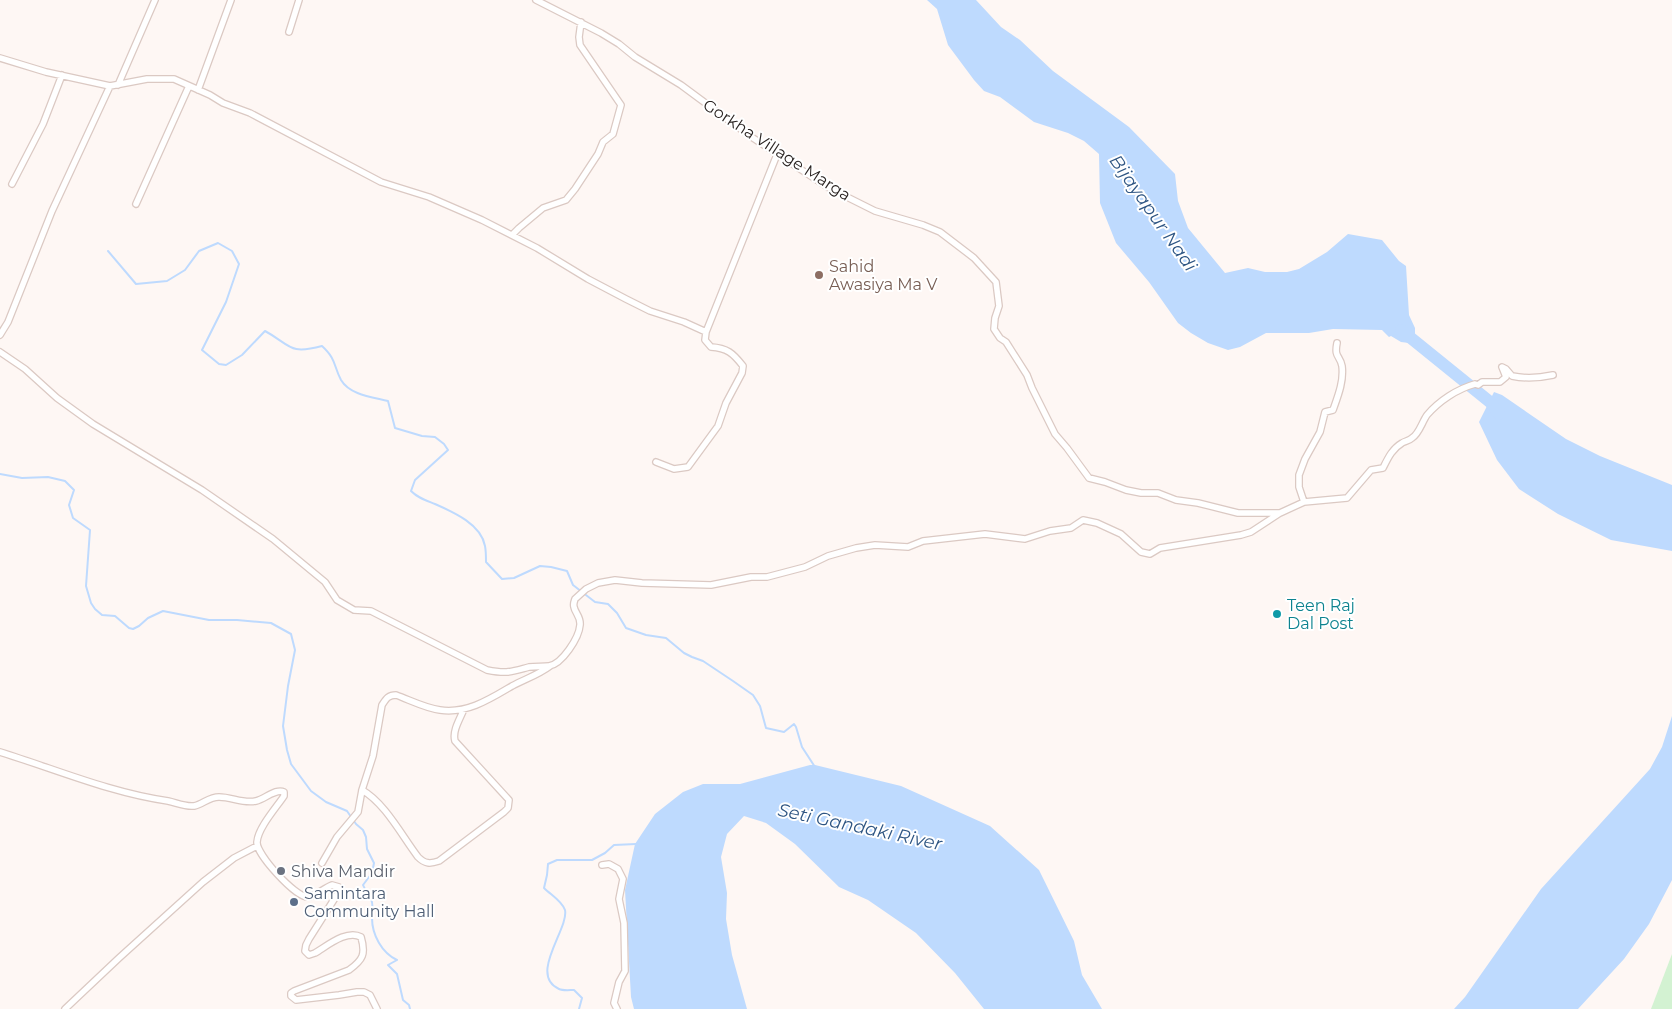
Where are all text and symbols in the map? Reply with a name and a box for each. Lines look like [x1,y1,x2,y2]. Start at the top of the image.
street label: Gorkha Village Marga [700,95,854,205]
water label: Bijayapur Nadi [1105,150,1201,276]
place label: Sahid Awasiya Ma V [829,257,938,294]
marker: Sahid Awasiya Ma V [813,269,825,281]
place label: Teen Raj Dal Post [1287,596,1355,633]
marker: Teen Raj Dal Post [1271,608,1283,620]
water label: Seti Gandaki River [776,799,945,855]
place label: Shiva Mandir [291,862,395,881]
marker: Shiva Mandir [275,865,287,877]
place label: Samintara Community Hall [304,884,435,921]
marker: Samintara Community Hall [288,896,300,908]

